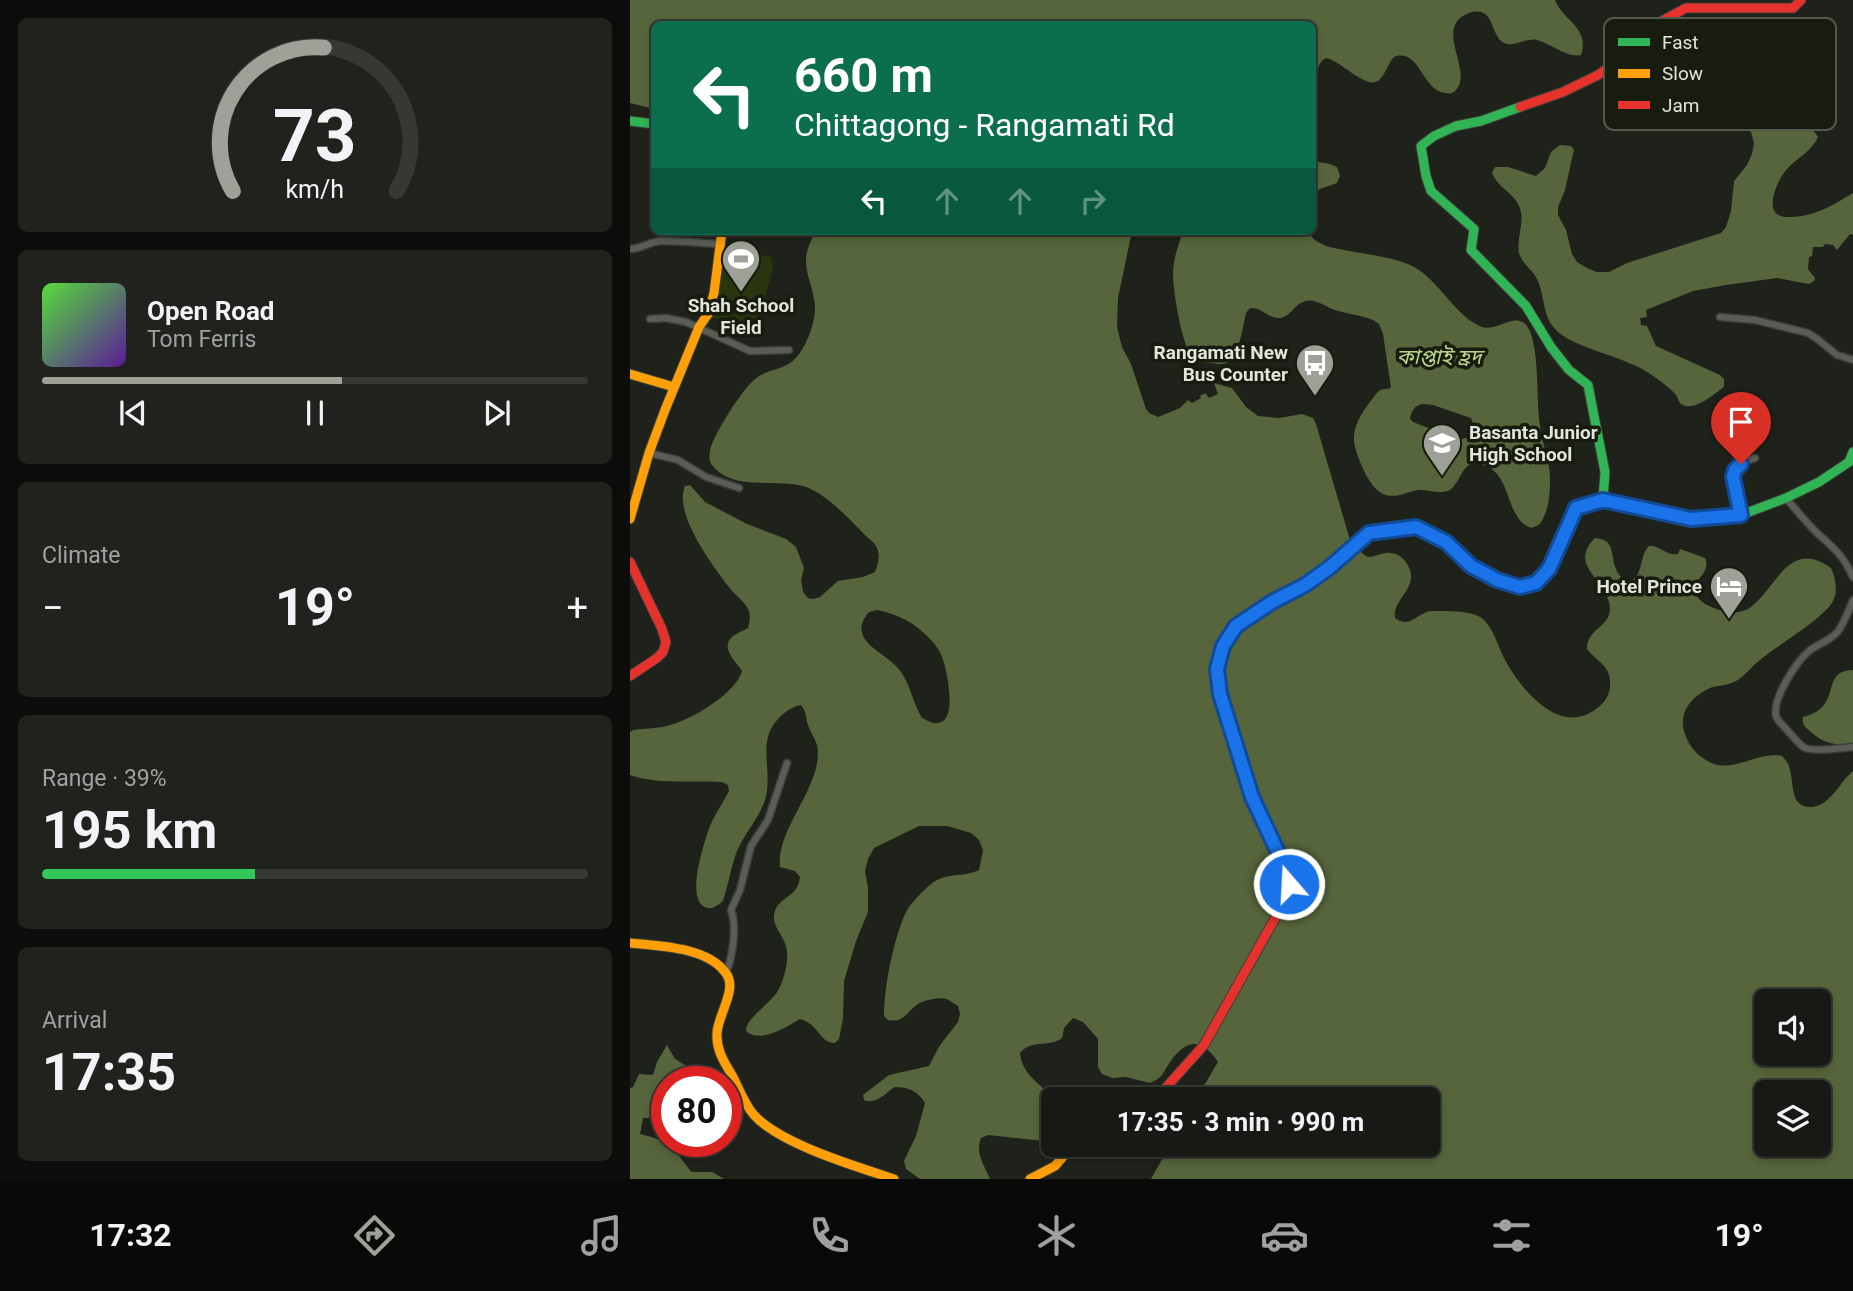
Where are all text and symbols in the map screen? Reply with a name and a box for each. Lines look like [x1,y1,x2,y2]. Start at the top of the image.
legend [1604,18,1836,130]
text: Fast [1662,31,1699,54]
text: 660 m [794,47,933,104]
icon: left [679,49,770,140]
text: Slow [1662,62,1703,85]
text: 73 [273,93,357,179]
text: Jam [1662,94,1699,117]
text: Chittagong - Rangamati Rd [794,106,1175,144]
text: km/h [286,175,344,204]
icon: left [855,182,893,220]
icon: ahead [928,182,966,220]
icon: ahead [1001,182,1039,220]
icon: right [1074,182,1112,220]
sports icon: Shah School Field [720,238,762,293]
place label: Shah School Field [688,294,794,339]
text: Open Road [147,296,275,326]
text: Tom Ferris [147,326,256,353]
place label: Rangamati New Bus Counter [1154,341,1288,386]
bus stop icon: Rangamati New Bus Counter [1294,342,1336,397]
water label: কাপ্তাই হ্রদ [1396,344,1486,369]
pin [1711,392,1771,464]
icon: previous [114,394,152,432]
icon: pause [296,394,334,432]
icon: next [478,394,516,432]
icon: arrive [1722,403,1760,441]
place label: Basanta Junior High School [1469,421,1598,466]
school or university icon: Basanta Junior High School [1421,422,1463,477]
text: Climate [42,542,121,569]
hotel icon: Hotel Prince [1708,565,1750,620]
place label: Hotel Prince [1596,575,1702,598]
text: 19° [275,577,355,638]
text: − [42,586,64,630]
text: + [566,586,588,630]
text: Range · 39% [42,765,167,792]
text: 195 km [42,800,217,861]
position arrow [1252,847,1326,921]
map controls [1754,989,1831,1157]
button: sound [1754,989,1831,1066]
text: Arrival [42,1007,107,1034]
text: 17:35 [42,1042,176,1103]
speed limit sign: 80 [651,1066,742,1157]
button: layers [1754,1080,1831,1157]
text: 17:35 · 3 min · 990 m [1117,1107,1364,1137]
icon: directions [350,1211,399,1260]
icon: music [577,1211,626,1260]
icon: phone [805,1211,854,1260]
icon: climate [1032,1211,1081,1260]
icon: car [1260,1211,1309,1260]
icon: filters [1487,1211,1536,1260]
text: 17:32 [89,1216,172,1254]
text: 19° [1715,1216,1764,1254]

